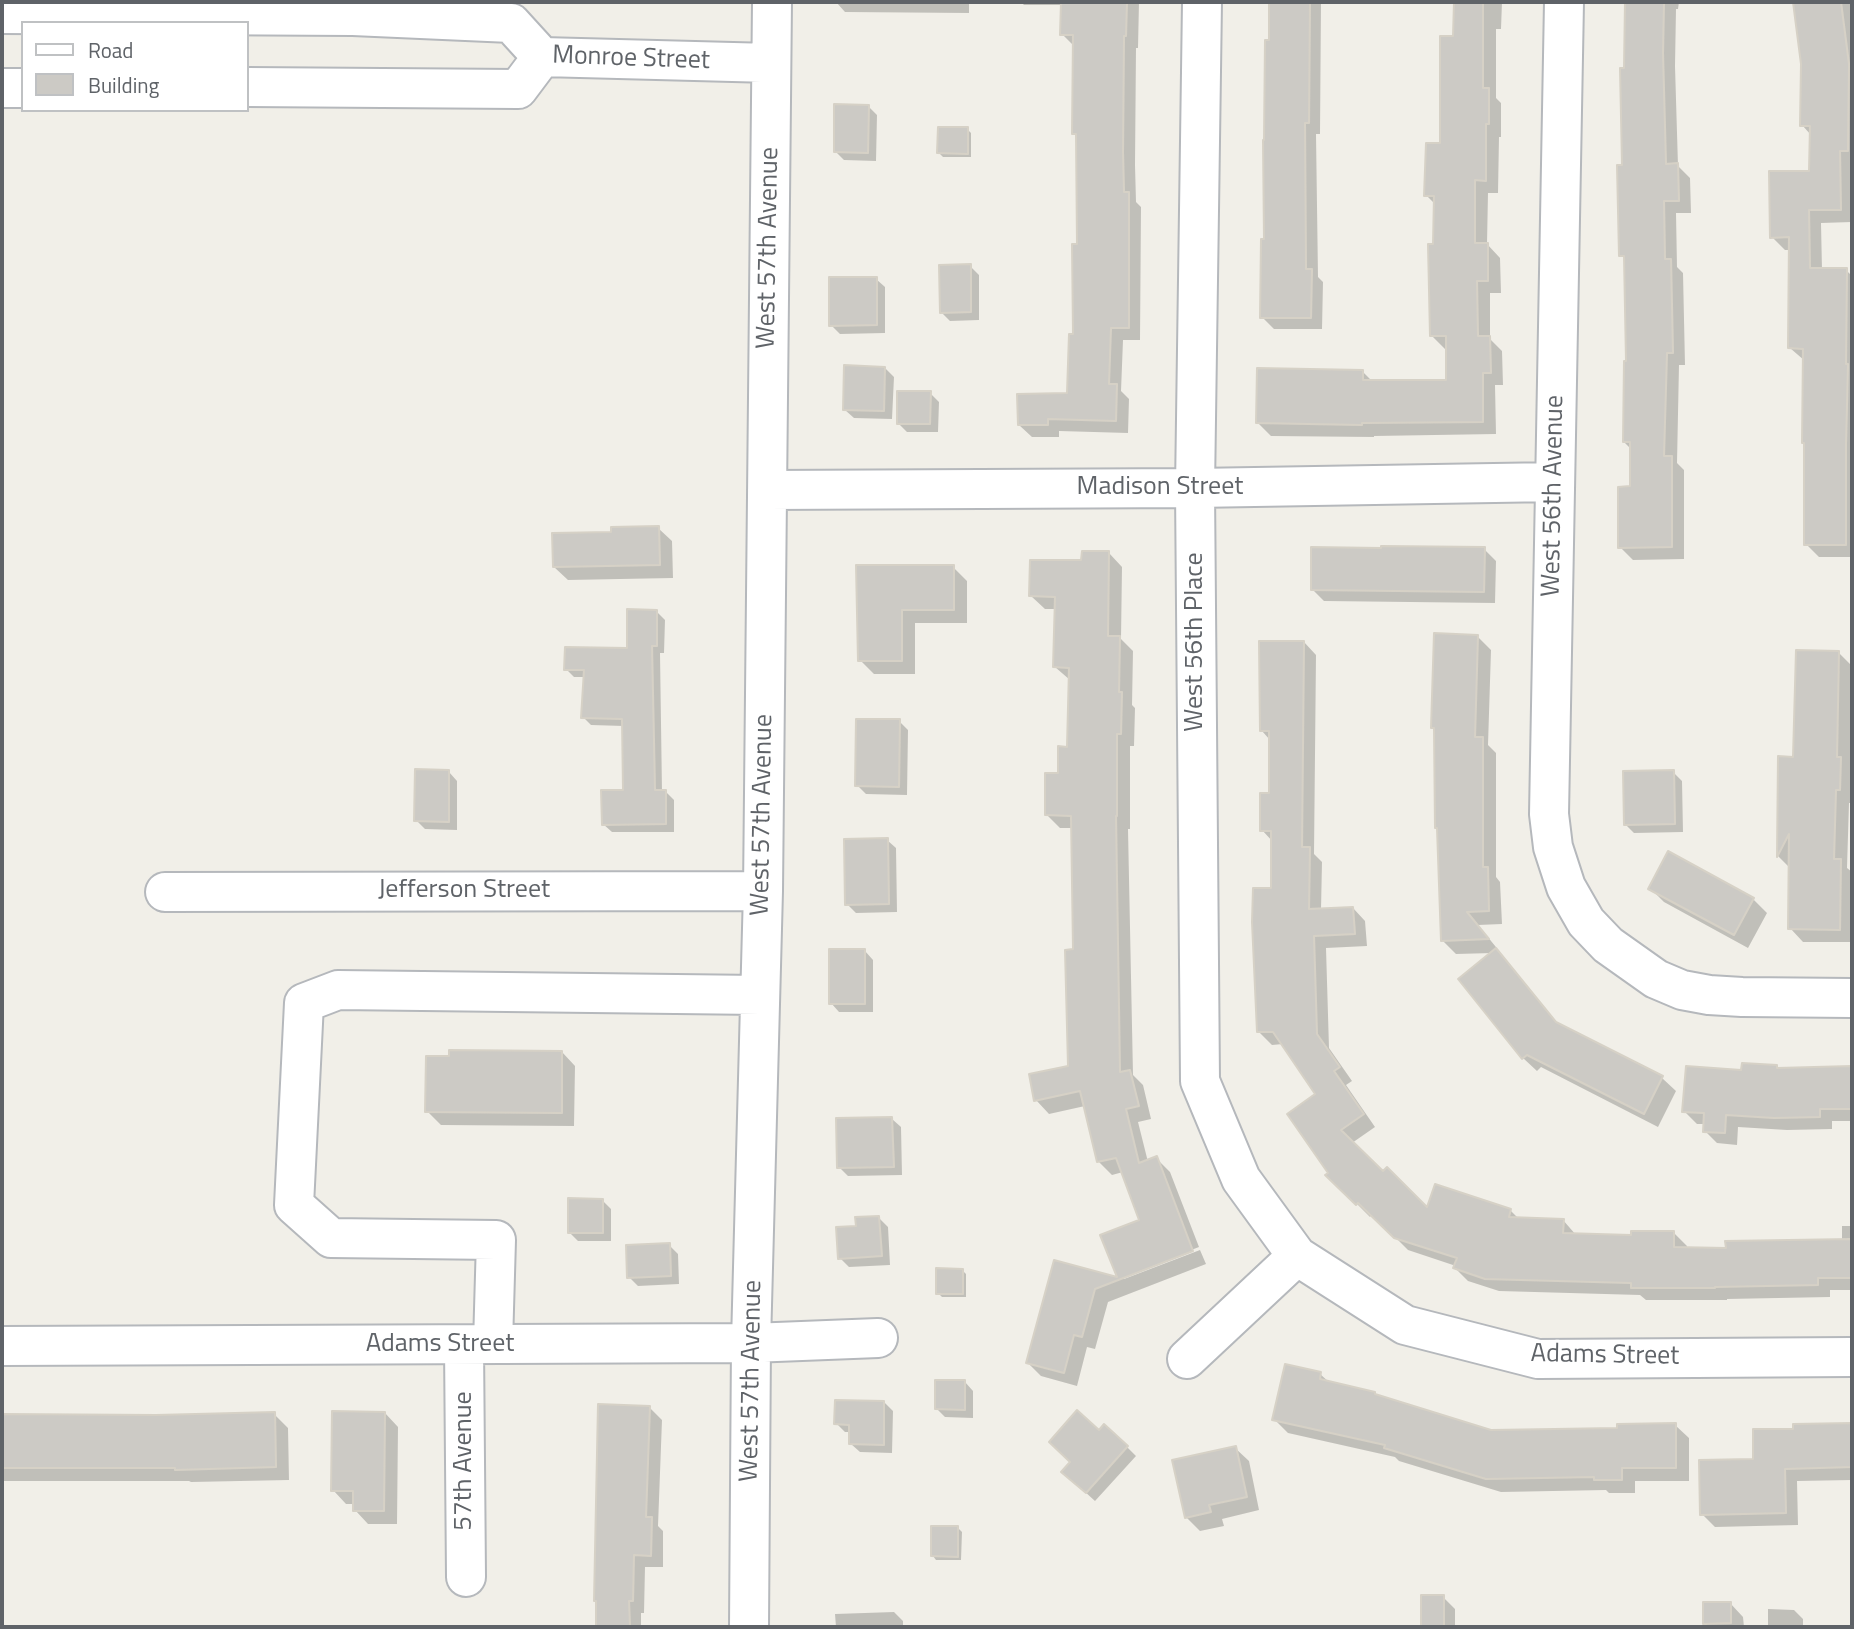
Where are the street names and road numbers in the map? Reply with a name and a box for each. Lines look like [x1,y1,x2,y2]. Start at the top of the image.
street label: Monroe Street [552,41,710,77]
street label: West 57th Avenue [752,147,786,349]
street label: West 56th Avenue [1537,395,1571,597]
street label: Madison Street [1077,472,1243,504]
street label: West 56th Place [1180,552,1212,732]
street label: West 57th Avenue [746,714,780,916]
street label: Jefferson Street [378,875,550,907]
street label: West 57th Avenue [735,1280,769,1482]
street label: Adams Street [366,1329,514,1361]
street label: Adams Street [1530,1339,1680,1373]
street label: 57th Avenue [449,1391,481,1531]

